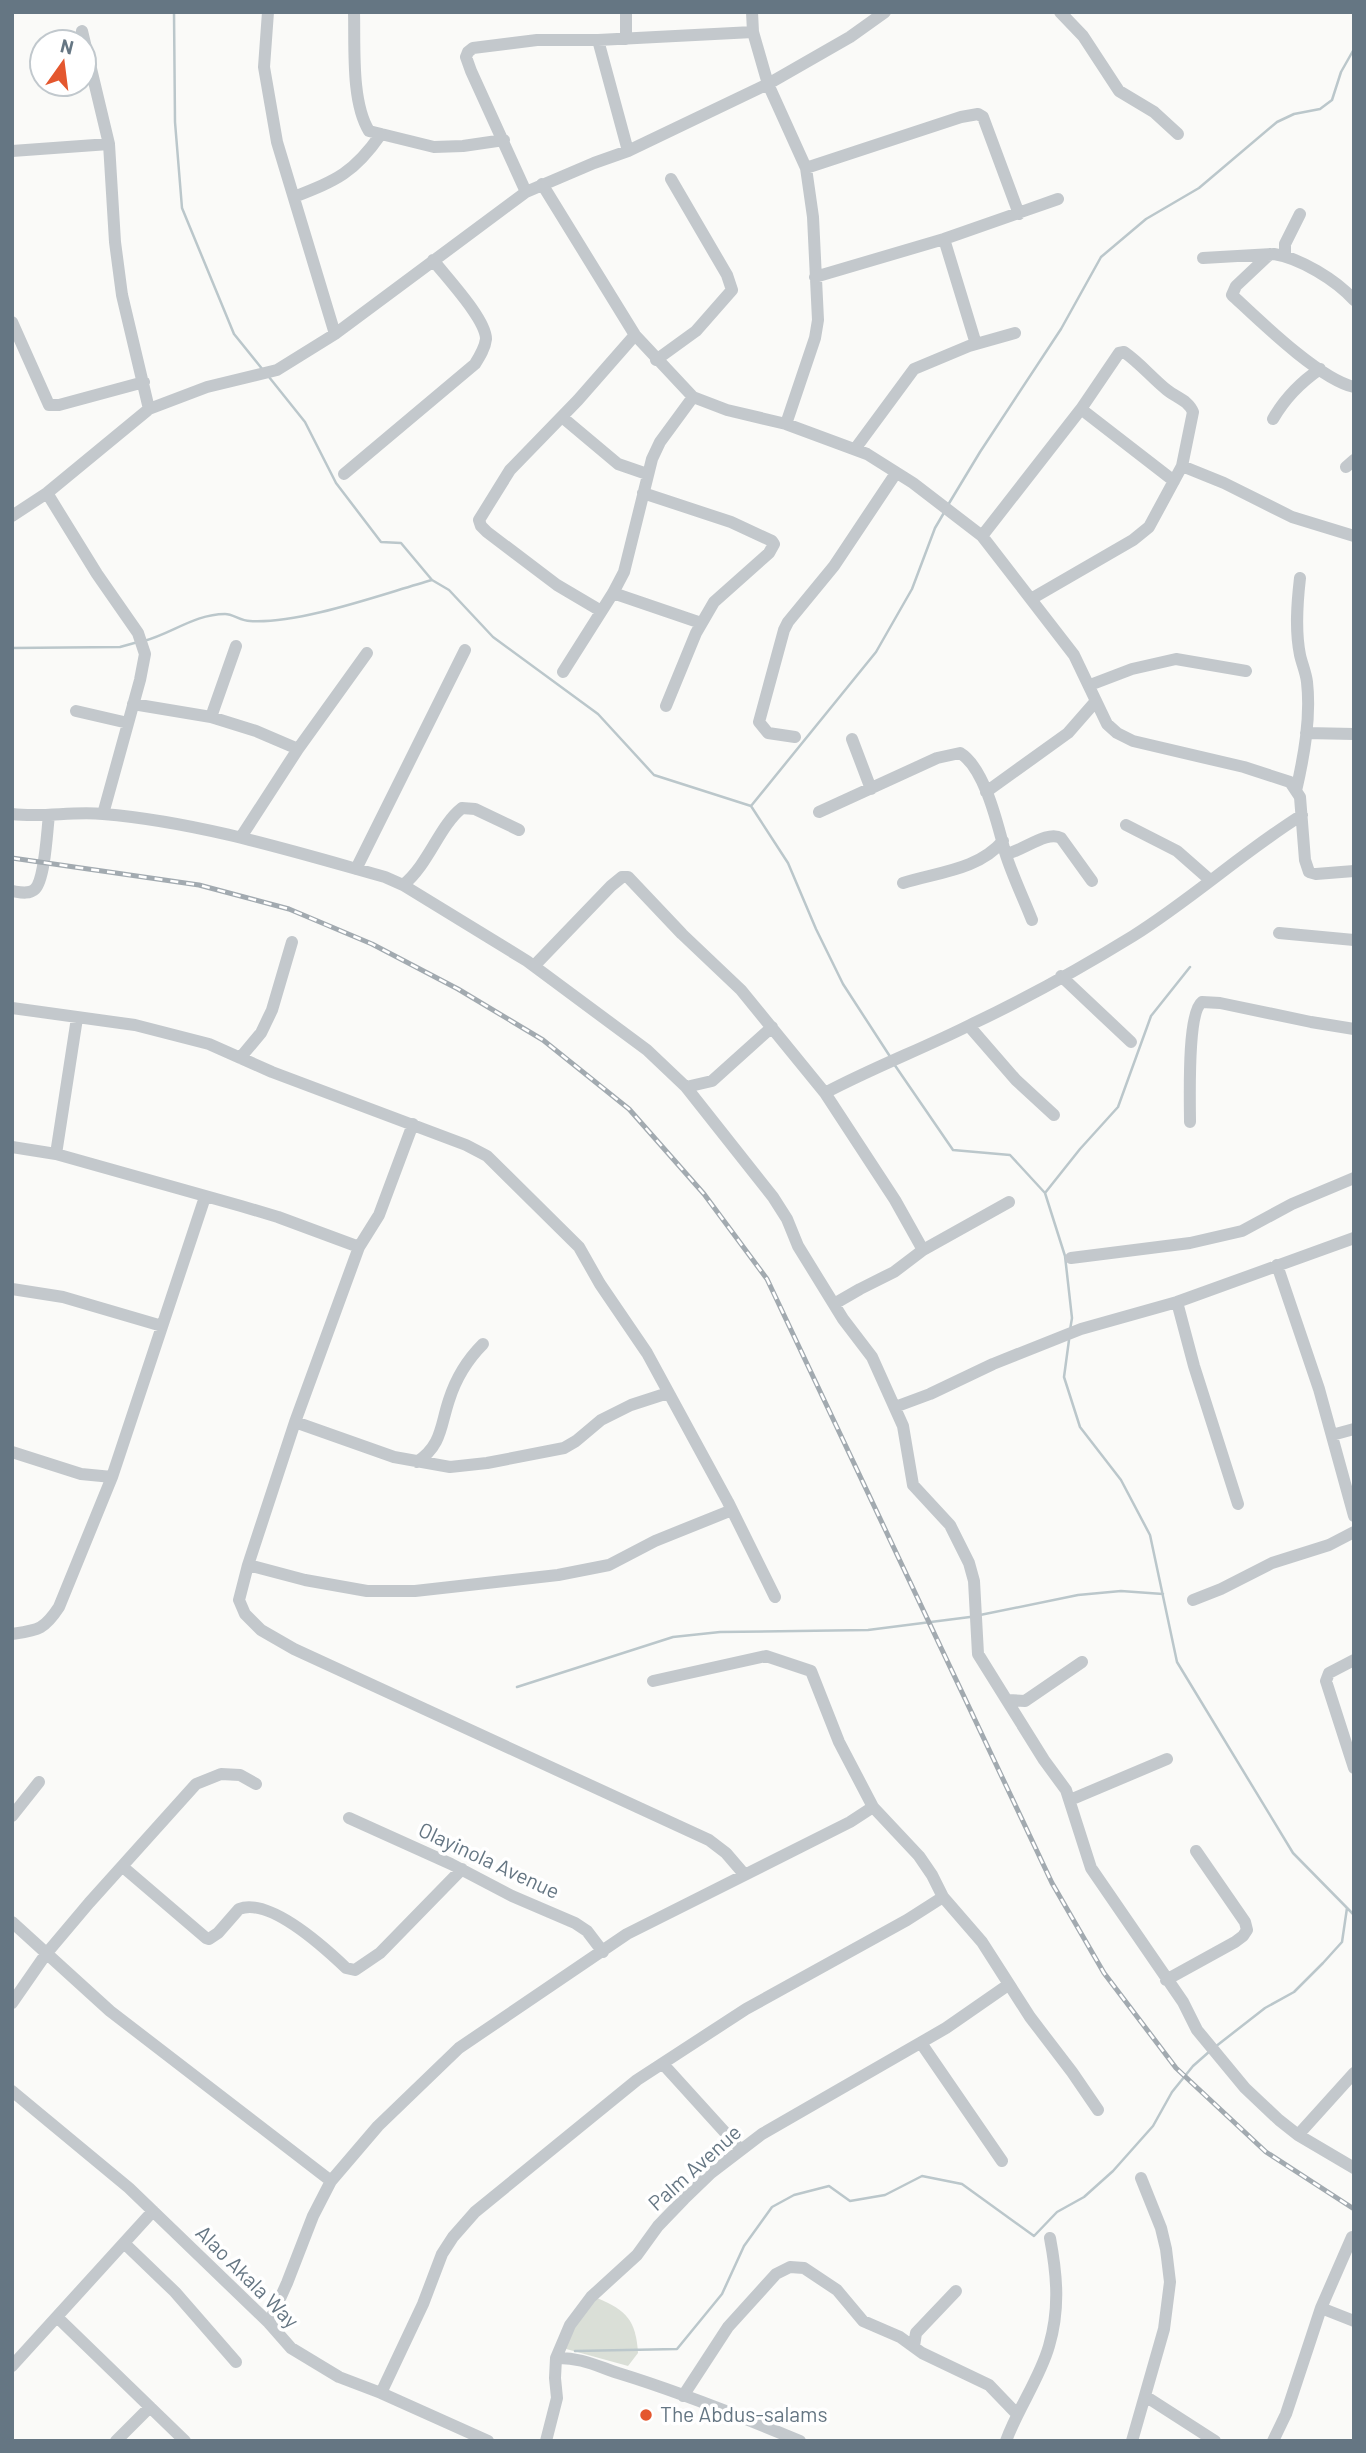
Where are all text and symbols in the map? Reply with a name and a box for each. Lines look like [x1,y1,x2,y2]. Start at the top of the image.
north arrow [28,28,98,98]
text: N [58,33,76,59]
street label: Olayinola Avenue [415,1816,564,1903]
street label: Palm Avenue [642,2119,746,2215]
street label: Alao Akala Way [191,2219,305,2333]
place label: The Abdus-salams [660,2401,828,2426]
marker: The Abdus-salams [638,2407,654,2423]

